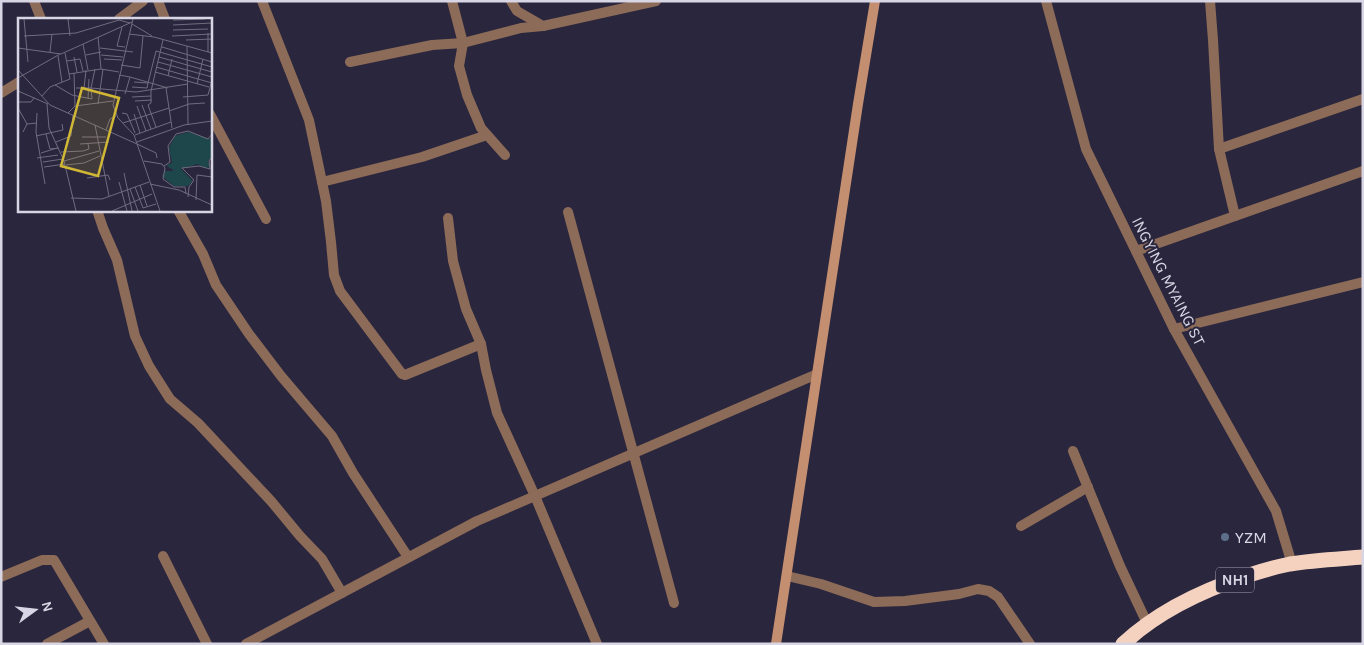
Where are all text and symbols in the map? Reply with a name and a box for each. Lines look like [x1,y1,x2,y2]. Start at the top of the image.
inset map [18,18,211,211]
street label: INGYING MYAING ST [1128,214,1209,349]
place label: YZM [1235,528,1267,547]
marker: YZM [1219,531,1231,543]
road number: NH1 [1216,568,1254,592]
north arrow [10,585,60,635]
text: N [38,600,57,614]

